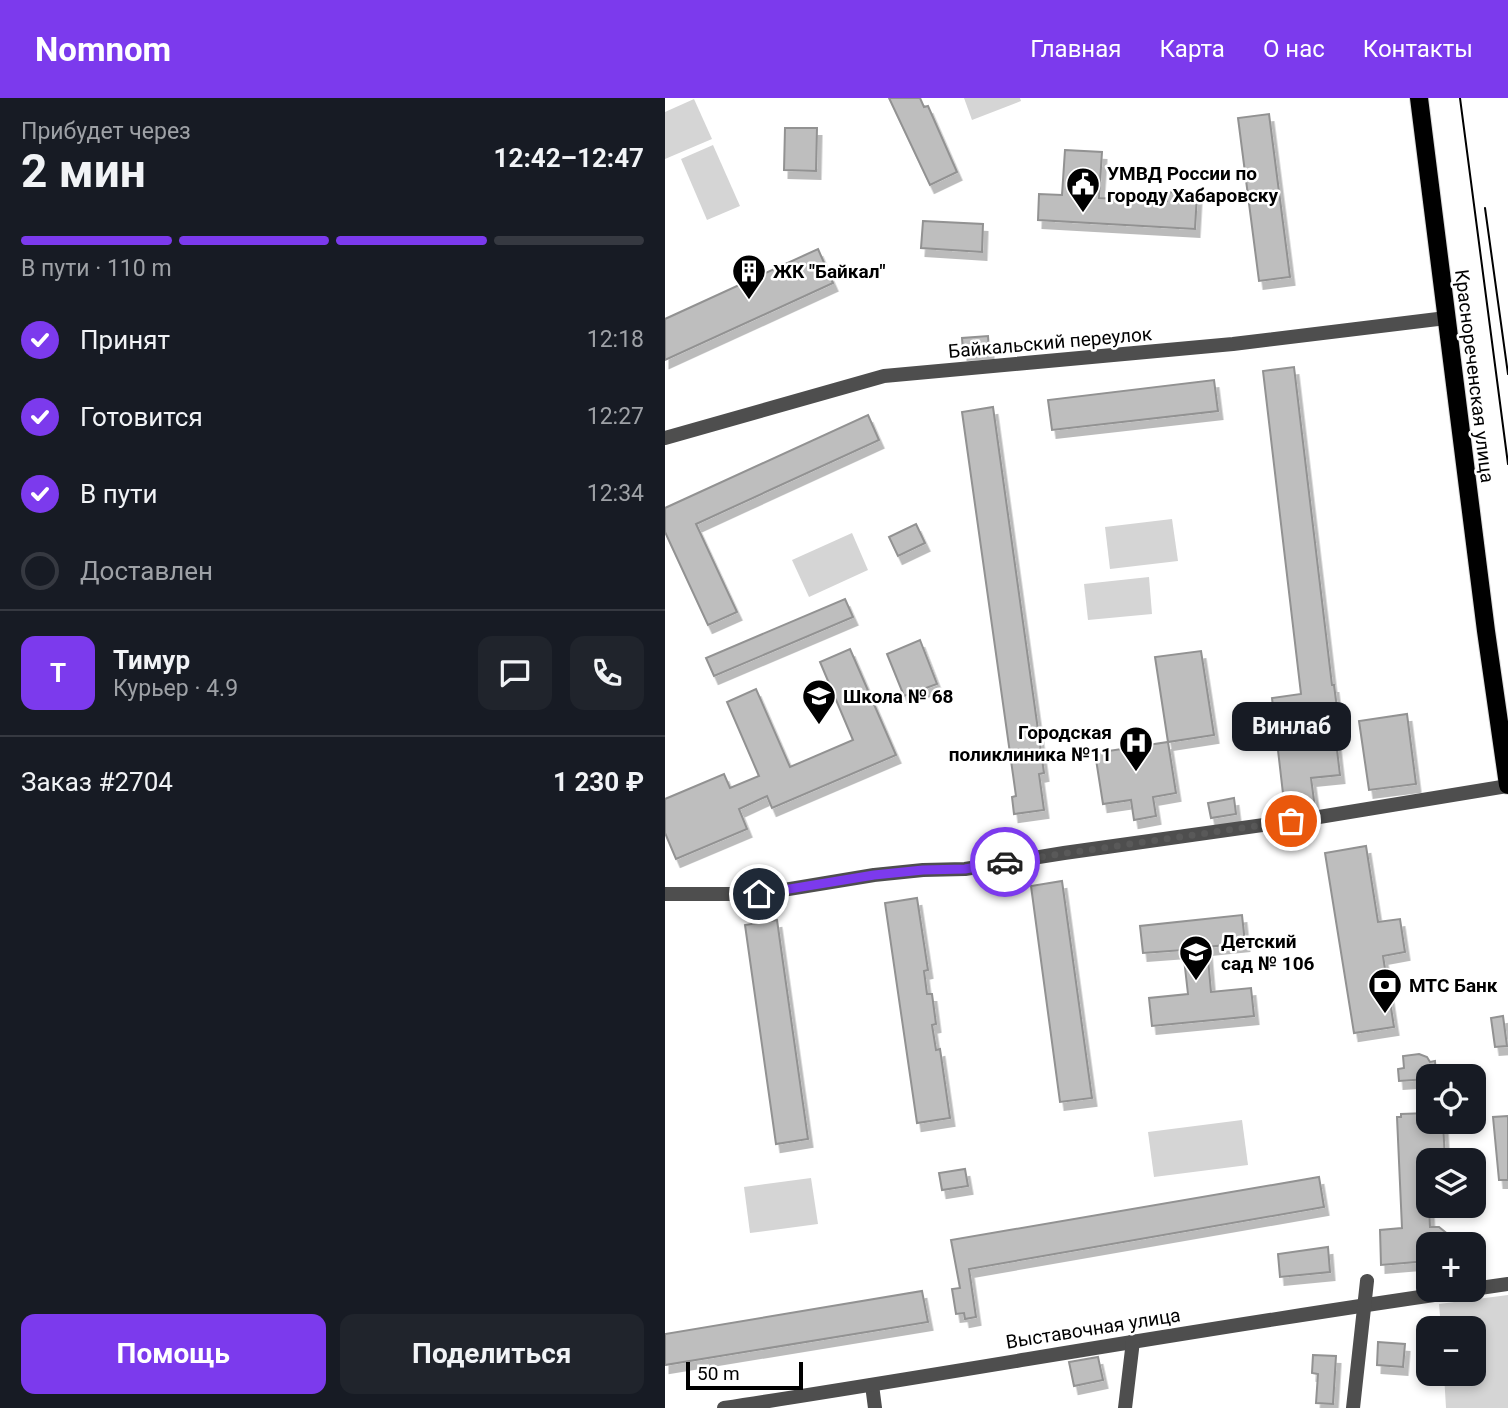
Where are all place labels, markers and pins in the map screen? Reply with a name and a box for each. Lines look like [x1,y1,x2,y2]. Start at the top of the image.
place label: УМВД России по городу Хабаровску [1107,162,1278,207]
public building icon: УМВД России по городу Хабаровску [1064,165,1102,214]
building icon: ЖК "Байкал" [730,252,768,301]
place label: ЖК "Байкал" [773,260,886,283]
school or university icon: Школа № 68 [800,677,838,726]
place label: Школа № 68 [843,685,954,708]
callout: Винлаб [1231,702,1351,751]
place label: Городская поликлиника №11 [949,721,1112,766]
hospital icon: Городская поликлиника №11 [1117,724,1155,773]
pin [1261,791,1321,851]
pin [729,864,789,924]
place label: Детский сад № 106 [1221,930,1315,975]
school or university icon: Детский сад № 106 [1177,933,1215,982]
bank icon: МТС Банк [1366,966,1404,1015]
place label: МТС Банк [1409,974,1498,997]

